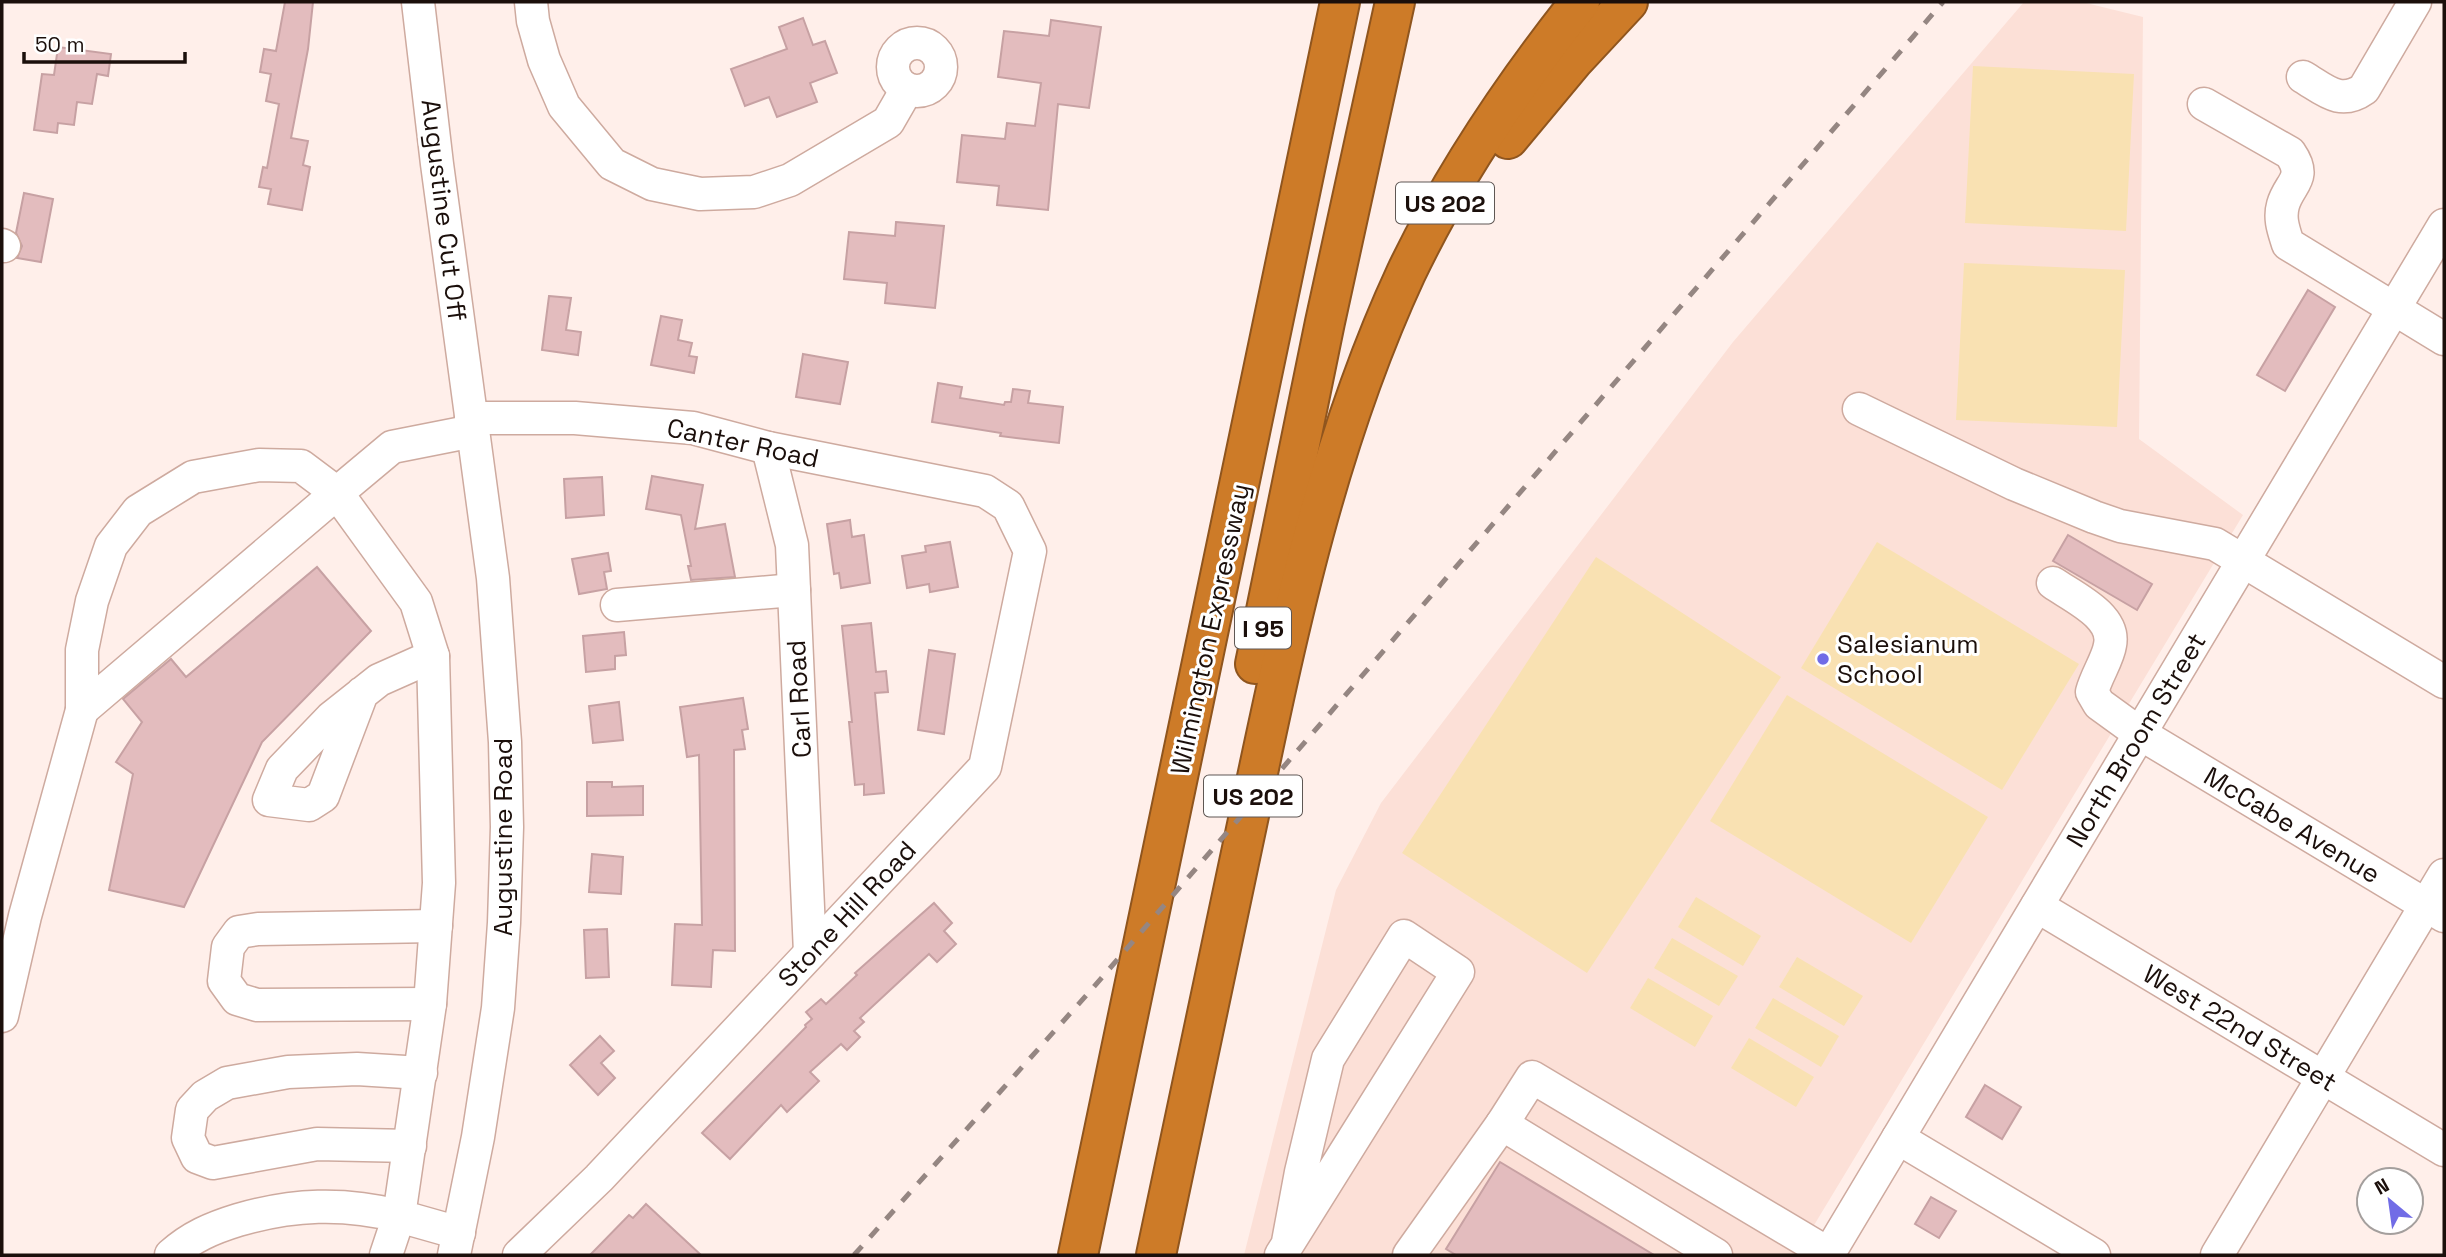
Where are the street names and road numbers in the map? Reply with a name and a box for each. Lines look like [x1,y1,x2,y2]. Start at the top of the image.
street label: Augustine Cut Off [414,97,474,323]
road number: US 202 [1396,182,1494,224]
street label: Canter Road [664,410,822,476]
street label: Wilmington Expressway [1163,480,1257,778]
road number: I 95 [1235,608,1291,648]
street label: North Broom Street [2058,626,2214,854]
street label: Carl Road [779,639,819,759]
street label: Augustine Road [486,738,520,936]
street label: McCabe Avenue [2198,759,2386,891]
road number: US 202 [1204,776,1302,816]
street label: Stone Hill Road [770,834,924,994]
street label: West 22nd Street [2137,957,2343,1099]

